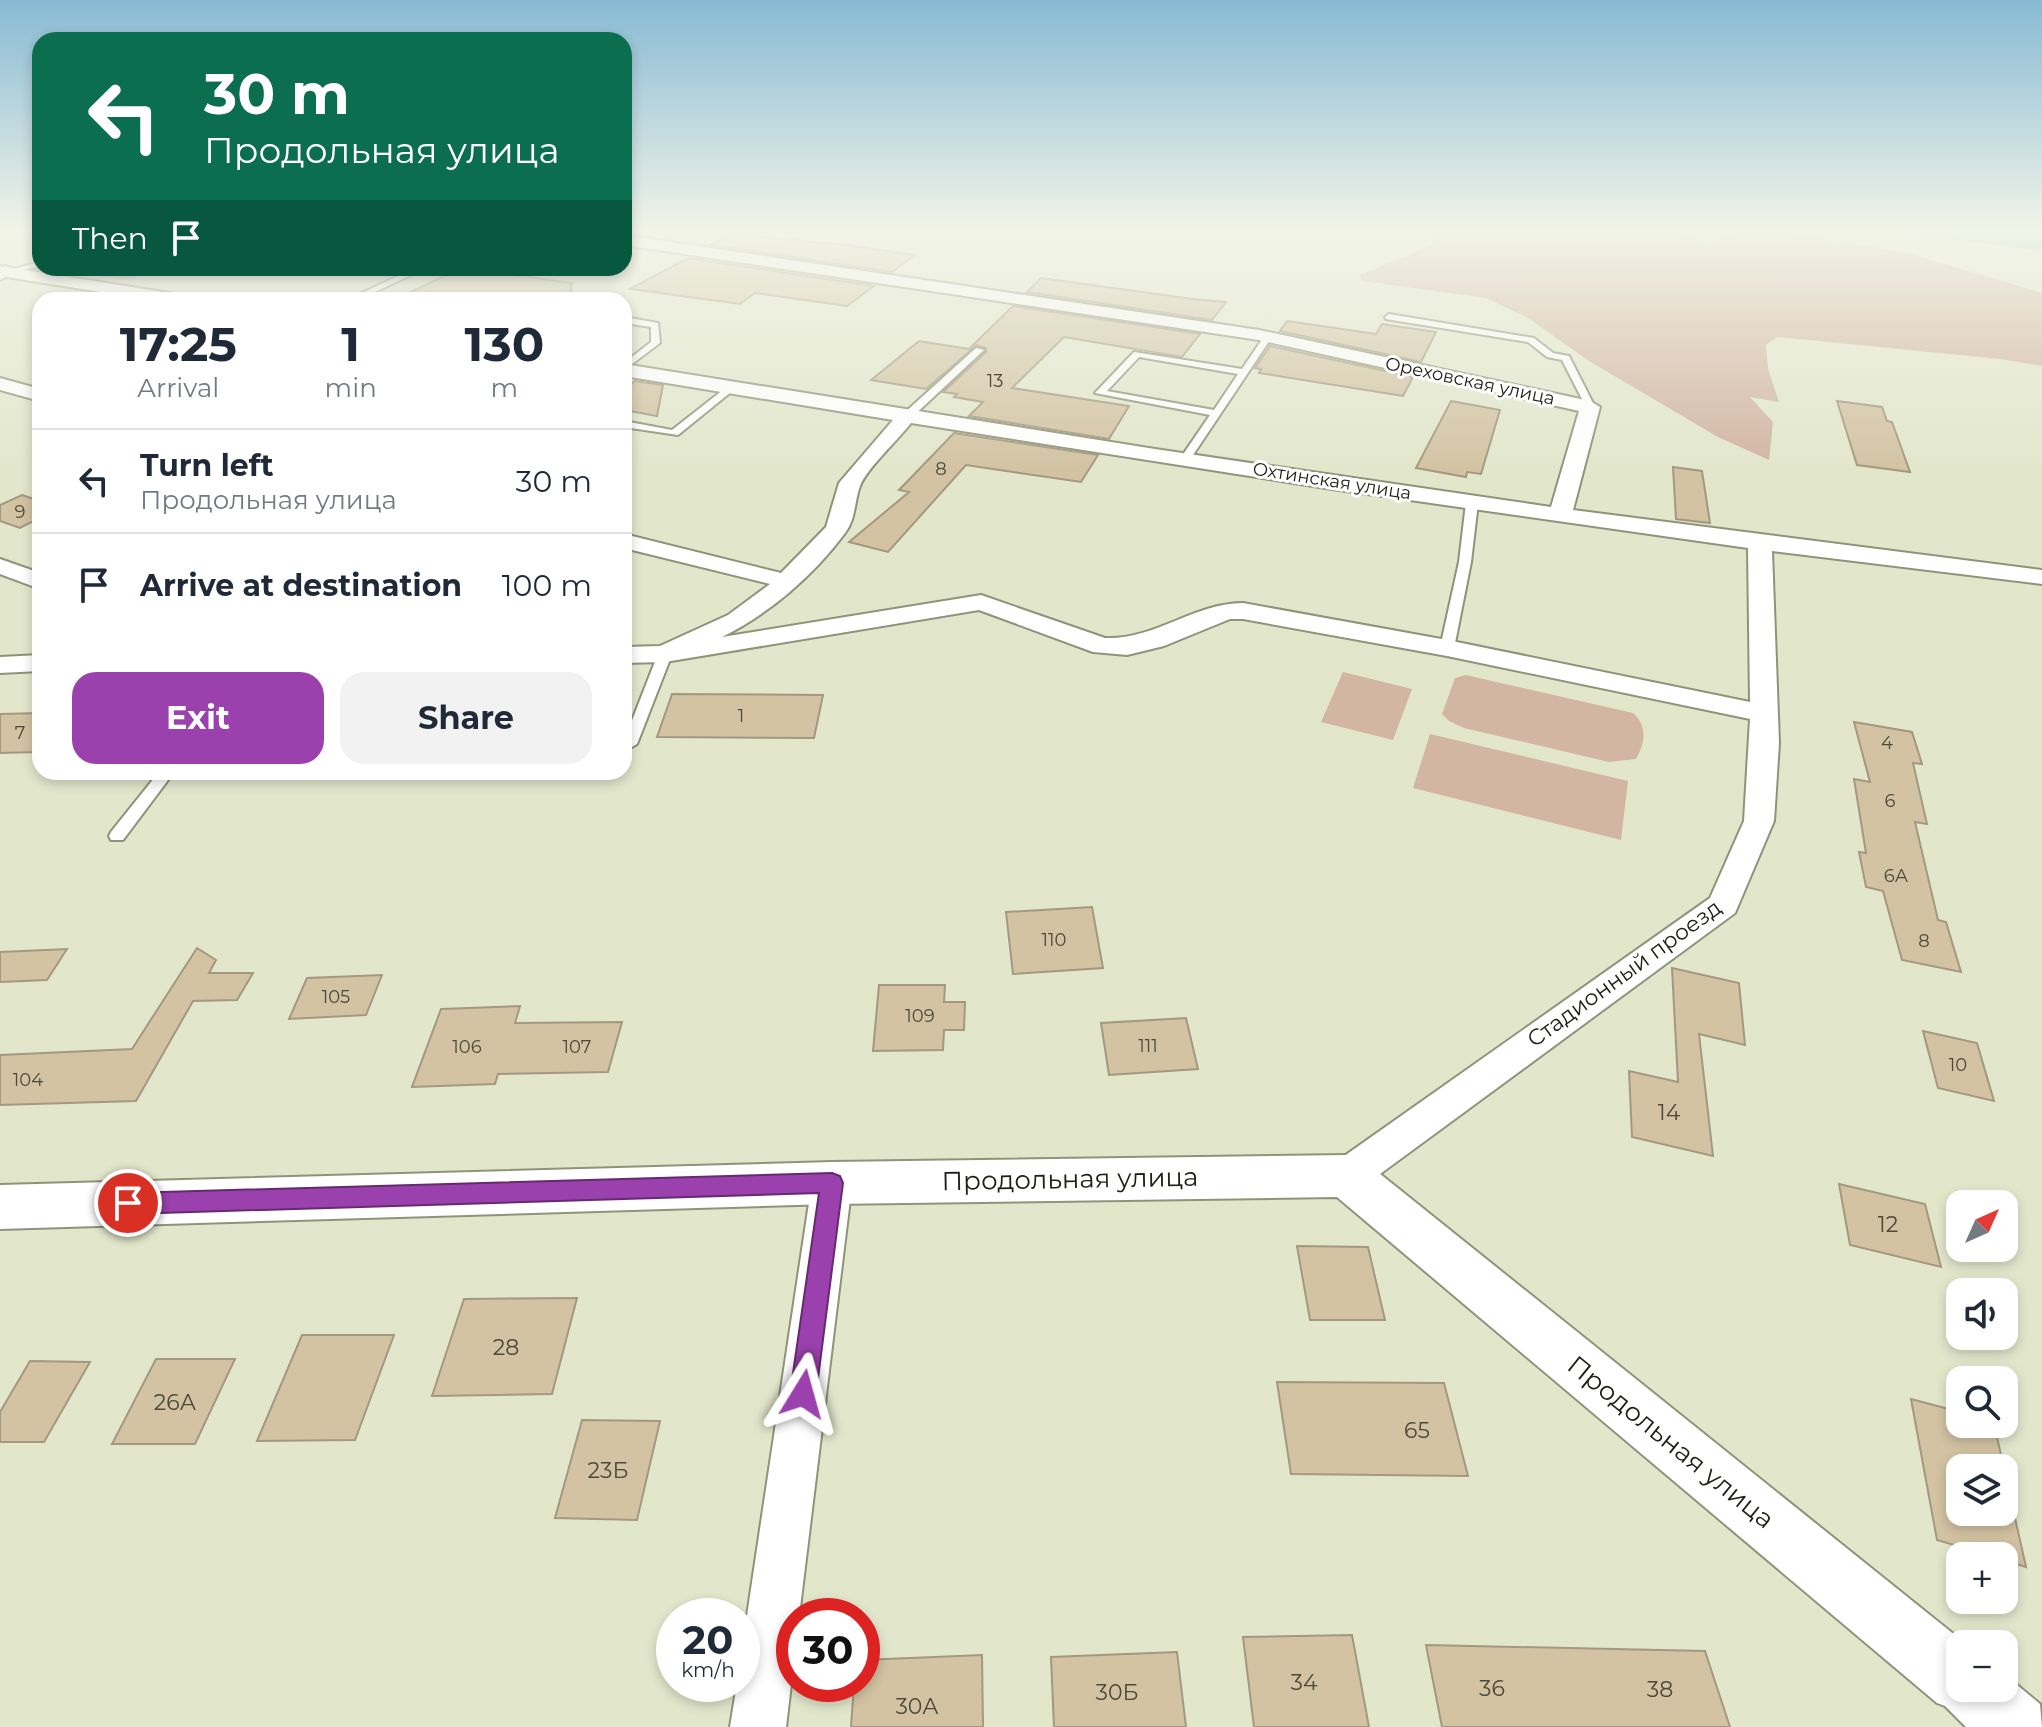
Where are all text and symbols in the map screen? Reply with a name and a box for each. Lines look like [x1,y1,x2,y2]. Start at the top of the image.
text: 30 m [204,60,350,128]
icon: left [72,64,176,168]
text: Продольная улица [204,128,559,172]
icon: arrive [164,216,208,260]
text: Then [72,220,148,257]
text: 17:25 [120,315,237,373]
text: 1 [341,315,360,373]
text: 130 [464,315,544,373]
street label: Ореховская улица [1383,352,1557,410]
house number: 13 [987,370,1003,392]
text: Arrival [137,372,219,404]
text: min [325,372,377,404]
text: m [491,372,518,404]
text: Turn left [140,447,273,484]
house number: 8 [935,458,947,480]
street label: Охтинская улица [1251,458,1413,504]
icon: left [72,459,116,503]
text: 30 m [516,463,592,500]
text: Продольная улица [140,484,397,516]
house number: 9 [15,501,26,523]
icon: arrive [72,563,116,607]
text: Arrive at destination [140,567,462,604]
text: 100 m [502,567,592,604]
button: Exit [72,672,324,764]
button: Share [340,672,592,764]
house number: 1 [738,705,744,727]
house number: 7 [15,722,25,744]
house number: 4 [1881,732,1893,754]
house number: 6 [1885,790,1896,812]
house number: 6А [1884,865,1909,887]
street label: Стадионный проезд [1522,894,1727,1053]
house number: 110 [1042,929,1066,951]
house number: 8 [1918,930,1930,952]
house number: 105 [322,986,350,1008]
house number: 109 [905,1005,935,1027]
house number: 111 [1138,1035,1158,1057]
house number: 106 [452,1036,482,1058]
house number: 107 [563,1036,591,1058]
house number: 10 [1949,1054,1967,1076]
house number: 104 [13,1069,43,1091]
house number: 14 [1658,1099,1681,1126]
street label: Продольная улица [941,1161,1199,1197]
pin [94,1169,162,1237]
icon: arrive [106,1181,150,1225]
north arrow [1946,1190,2018,1262]
map controls [1946,1190,2018,1702]
house number: 12 [1878,1211,1898,1238]
button: sound [1946,1278,2018,1350]
house number: 28 [493,1334,519,1361]
street label: Продольная улица [1561,1349,1781,1535]
position arrow [761,1352,845,1436]
button: search [1946,1366,2018,1438]
house number: 26А [154,1389,197,1416]
house number: 65 [1404,1417,1430,1444]
button: layers [1946,1454,2018,1526]
house number: 23Б [588,1457,628,1484]
button: + [1946,1542,2018,1614]
speed limit sign: 30 [776,1598,880,1702]
text: 20 [683,1615,733,1664]
button: − [1946,1630,2018,1702]
text: km/h [681,1658,735,1682]
house number: 34 [1291,1669,1318,1696]
house number: 36 [1479,1675,1505,1702]
house number: 38 [1647,1676,1673,1703]
house number: 30Б [1096,1679,1138,1706]
house number: 30А [895,1693,939,1720]

